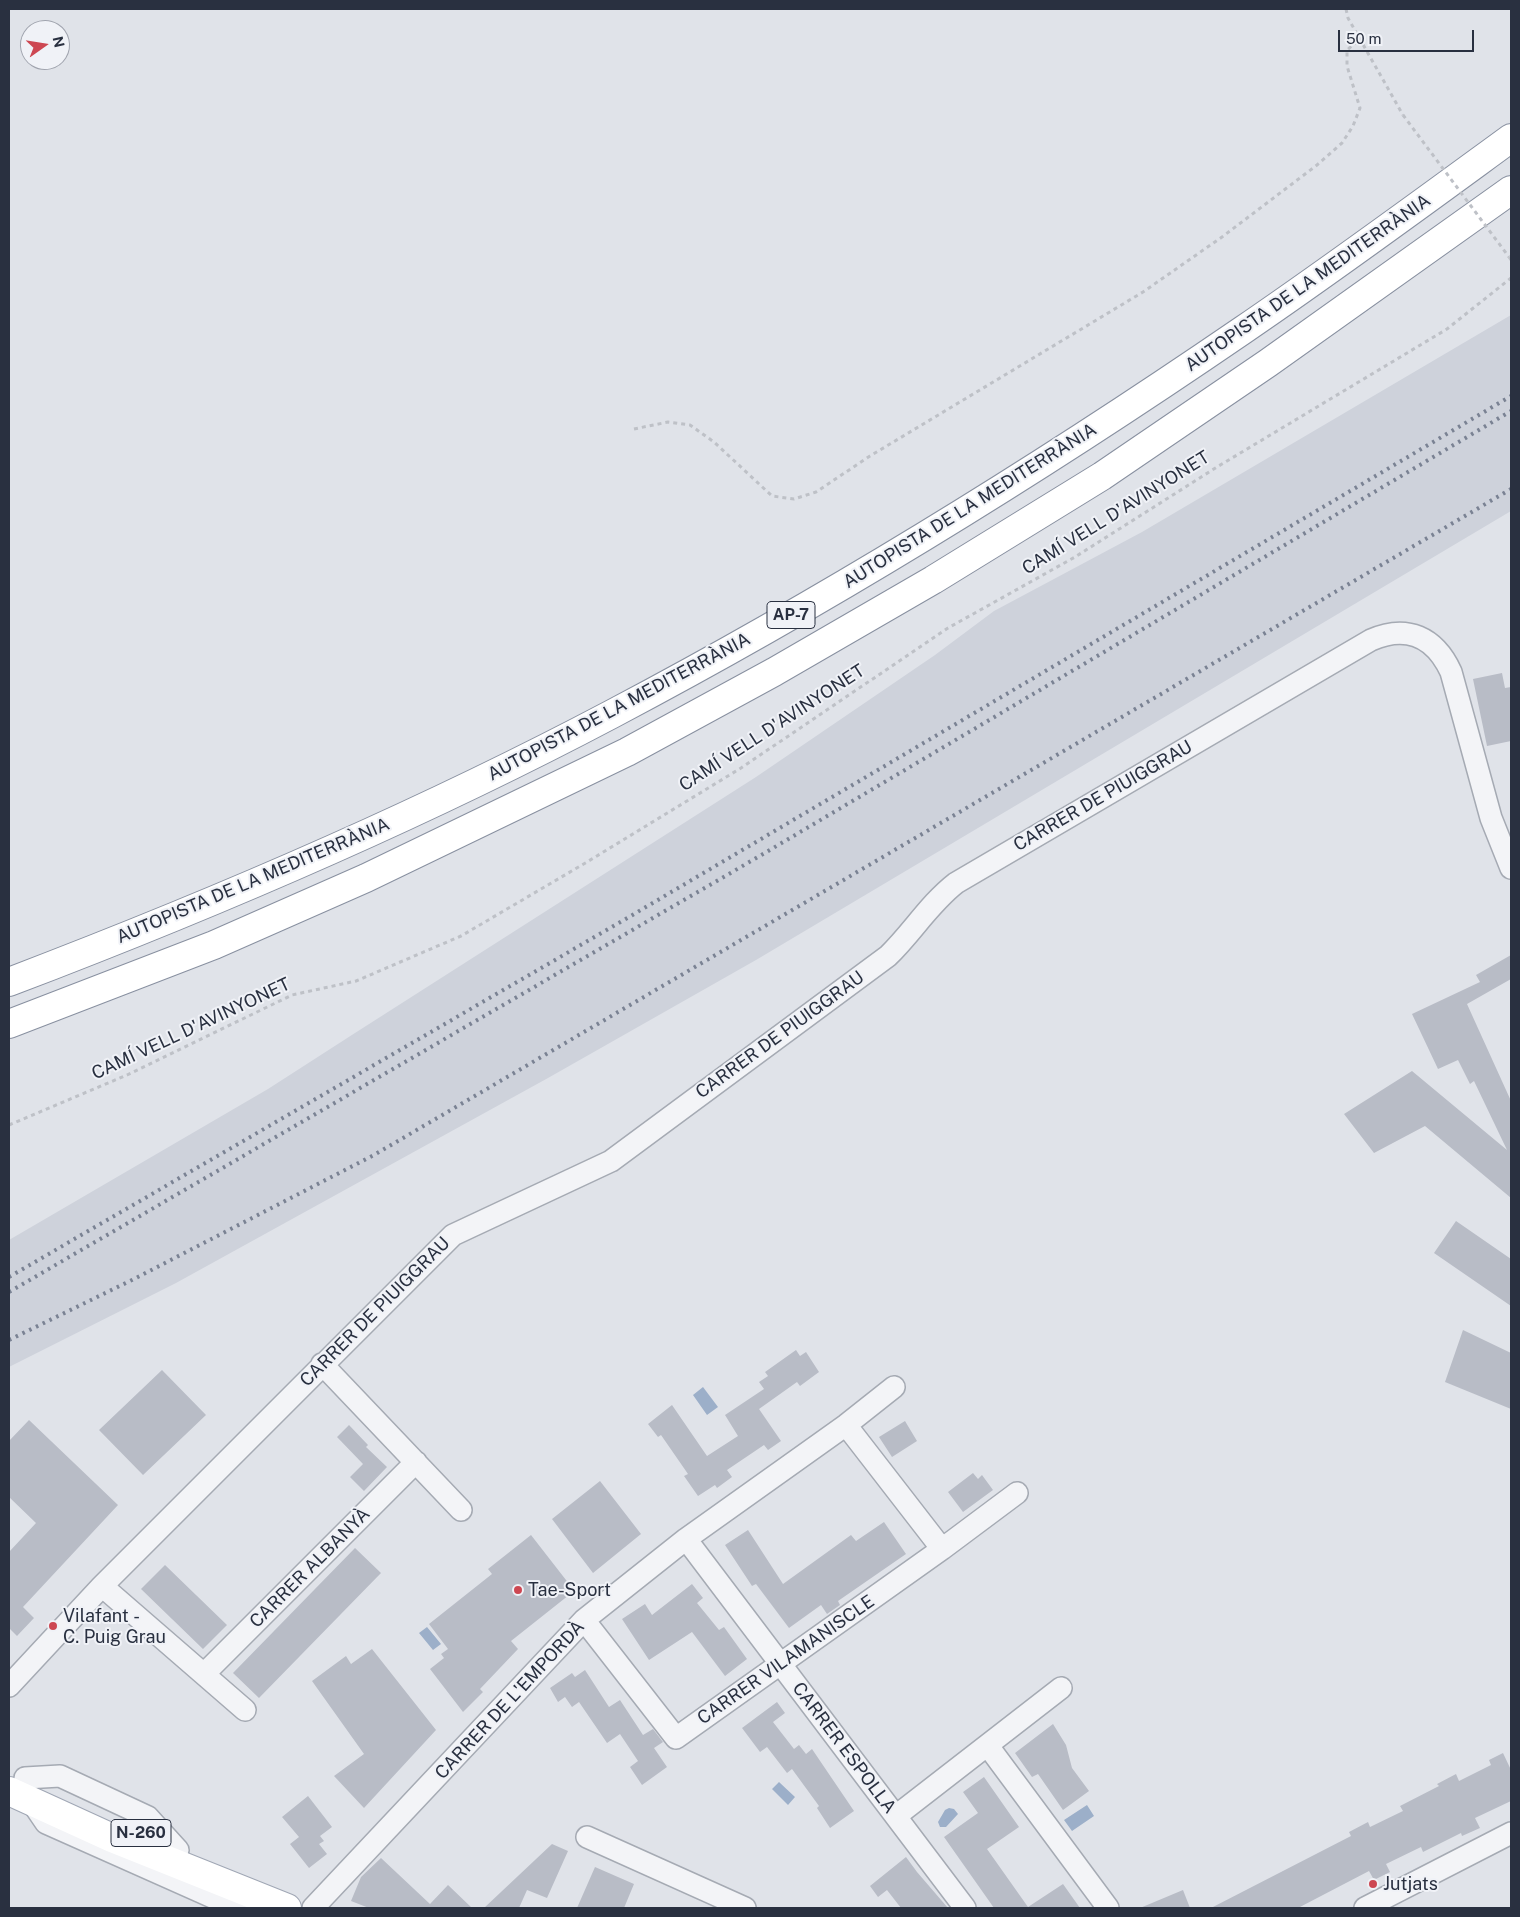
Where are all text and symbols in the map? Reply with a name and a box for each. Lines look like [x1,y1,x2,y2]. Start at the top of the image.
north arrow [20,20,70,70]
scale bar [1340,20,1476,52]
text: 50 m [1346,30,1381,47]
text: N [50,35,68,49]
street label: AUTOPISTA DE LA MEDITERRÀNIA [1181,190,1435,376]
street label: AUTOPISTA DE LA MEDITERRÀNIA [839,419,1101,593]
street label: CAMÍ VELL D'AVINYONET [1018,446,1214,580]
road number: AP-7 [767,602,815,628]
street label: AUTOPISTA DE LA MEDITERRÀNIA [484,628,754,786]
street label: CAMÍ VELL D'AVINYONET [675,660,869,796]
street label: CARRER DE PIUIGGRAU [1010,736,1196,856]
street label: AUTOPISTA DE LA MEDITERRÀNIA [113,814,393,948]
street label: CARRER DE PIUIGGRAU [692,967,868,1103]
street label: CAMÍ VELL D'AVINYONET [88,973,294,1085]
street label: CARRER DE PIUIGGRAU [296,1233,454,1391]
street label: CARRER ALBANYÀ [245,1503,375,1633]
place label: Tae-Sport [528,1579,611,1601]
marker: Tae-Sport [512,1584,524,1596]
street label: CARRER VILAMANISCLE [693,1591,879,1729]
place label: Vilafant - C. Puig Grau [63,1605,166,1648]
street label: CARRER DE L'EMPORDÀ [431,1616,589,1784]
marker: Vilafant - C. Puig Grau [47,1620,59,1632]
street label: CARRER ESPOLLA [788,1678,900,1818]
road number: N-260 [111,1820,171,1846]
place label: Jutjats [1383,1873,1438,1895]
marker: Jutjats [1367,1878,1379,1890]

